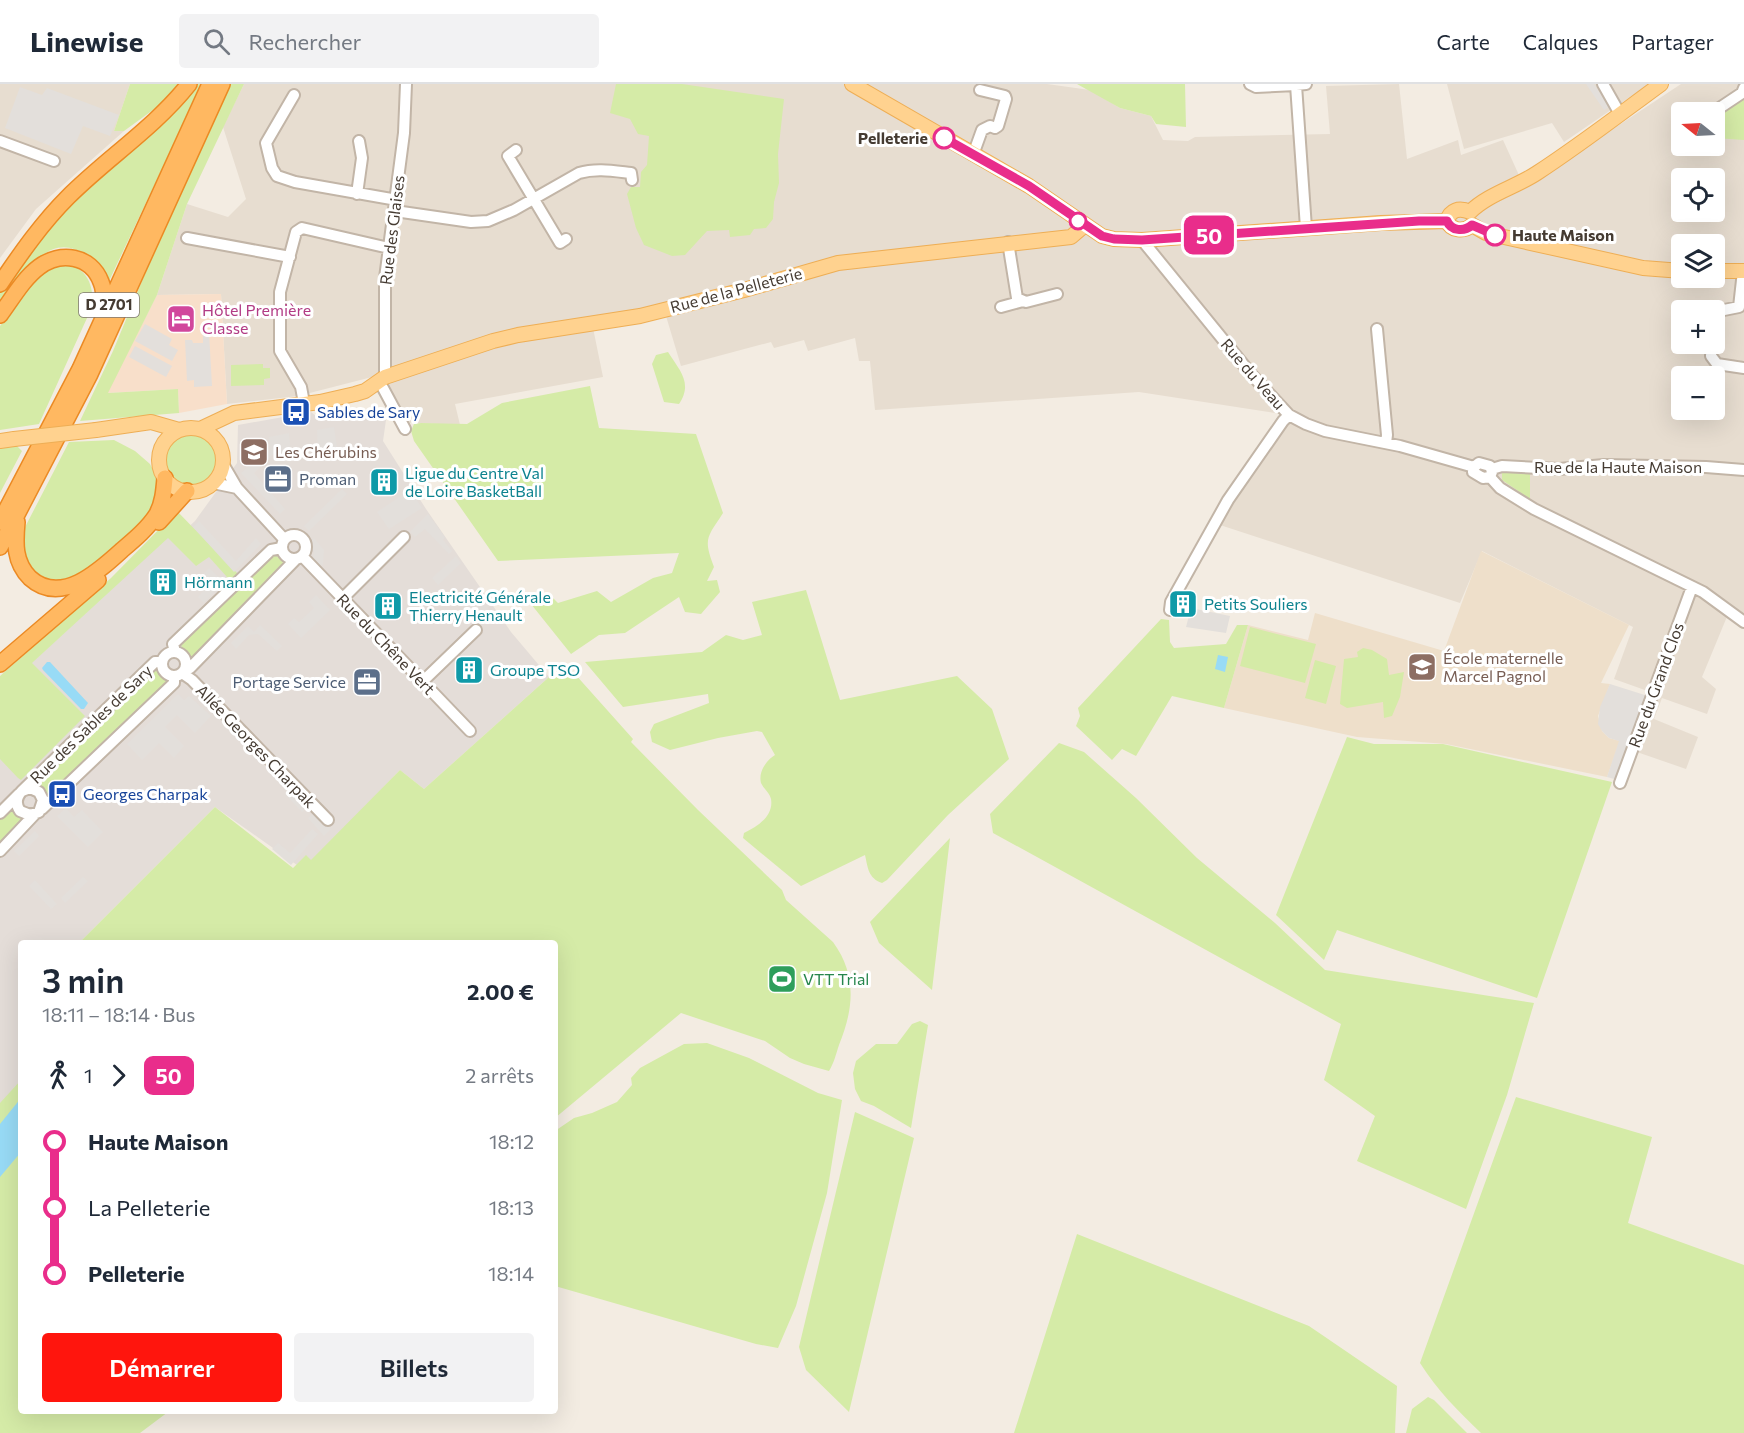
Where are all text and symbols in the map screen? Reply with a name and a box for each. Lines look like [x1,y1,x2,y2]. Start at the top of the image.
search box [179,14,599,68]
text: Linewise [30,24,143,58]
icon: search [200,25,233,58]
text: Rechercher [248,28,361,55]
text: Carte [1437,29,1490,54]
text: Calques [1523,29,1598,54]
text: Partager [1631,29,1714,54]
north arrow [1671,102,1725,156]
map controls [1671,102,1725,420]
marker: Pelleterie [933,127,955,149]
place label: Pelleterie [858,128,928,147]
button: locate [1671,168,1725,222]
street label: Rue des Glaises [375,174,408,286]
unlabelled marker [1069,212,1087,230]
line badge: 50 [1182,216,1236,254]
text: 50 [1196,223,1222,248]
marker: Haute Maison [1484,224,1506,246]
place label: Haute Maison [1512,225,1614,244]
button: layers [1671,234,1725,288]
street label: Rue de la Pelleterie [668,263,804,316]
road number: D 2701 [79,293,139,317]
place label: Hôtel Première Classe [202,300,311,337]
button: + [1671,300,1725,354]
hotel icon: Hôtel Première Classe [165,303,197,335]
street label: Rue du Veau [1217,334,1289,413]
button: − [1671,366,1725,420]
bus stop icon: Sables de Sary [280,396,312,428]
place label: Sables de Sary [317,402,420,421]
school or university icon: Les Chérubins [238,436,270,468]
place label: Les Chérubins [275,442,377,461]
street label: Rue de la Haute Maison [1534,457,1702,476]
office icon: Proman [262,463,294,495]
place label: Ligue du Centre Val de Loire BasketBall [405,463,544,500]
building icon: Ligue du Centre Val de Loire BasketBall [368,466,400,498]
place label: Proman [299,469,356,488]
building icon: Hörmann [147,566,179,598]
place label: Hörmann [184,572,253,591]
place label: Electricité Générale Thierry Henault [409,587,551,624]
building icon: Petits Souliers [1167,588,1199,620]
street label: Rue du Chêne Vert [333,589,440,698]
building icon: Electricité Générale Thierry Henault [372,590,404,622]
place label: Petits Souliers [1204,594,1308,613]
street label: Rue du Grand Clos [1624,620,1687,750]
place label: École maternelle Marcel Pagnol [1443,648,1563,685]
school or university icon: École maternelle Marcel Pagnol [1406,651,1438,683]
building icon: Groupe TSO [453,654,485,686]
street label: Rue des Sables de Sary [26,660,156,787]
place label: Groupe TSO [490,660,580,679]
office icon: Portage Service [351,666,383,698]
place label: Portage Service [232,672,346,691]
street label: Allée Georges Charpak [193,680,320,811]
bus stop icon: Georges Charpak [46,778,78,810]
place label: Georges Charpak [83,784,208,803]
text: 3 min [42,959,124,1000]
sports icon: VTT Trial [766,963,798,995]
place label: VTT Trial [803,969,869,988]
text: 2.00 € [467,978,534,1005]
text: 18:11 – 18:14 · Bus [42,1002,195,1026]
icon: walk [42,1059,75,1092]
icon: forward [102,1059,135,1092]
text: 1 [84,1063,93,1087]
text: 50 [156,1063,182,1088]
text: 2 arrêts [465,1063,534,1087]
text: Haute Maison [88,1128,228,1155]
text: 18:12 [489,1129,534,1153]
text: La Pelleterie [88,1194,210,1221]
text: 18:13 [489,1195,534,1219]
text: Pelleterie [88,1260,185,1287]
text: 18:14 [488,1261,534,1285]
button: Démarrer [42,1333,282,1402]
button: Billets [294,1333,534,1402]

